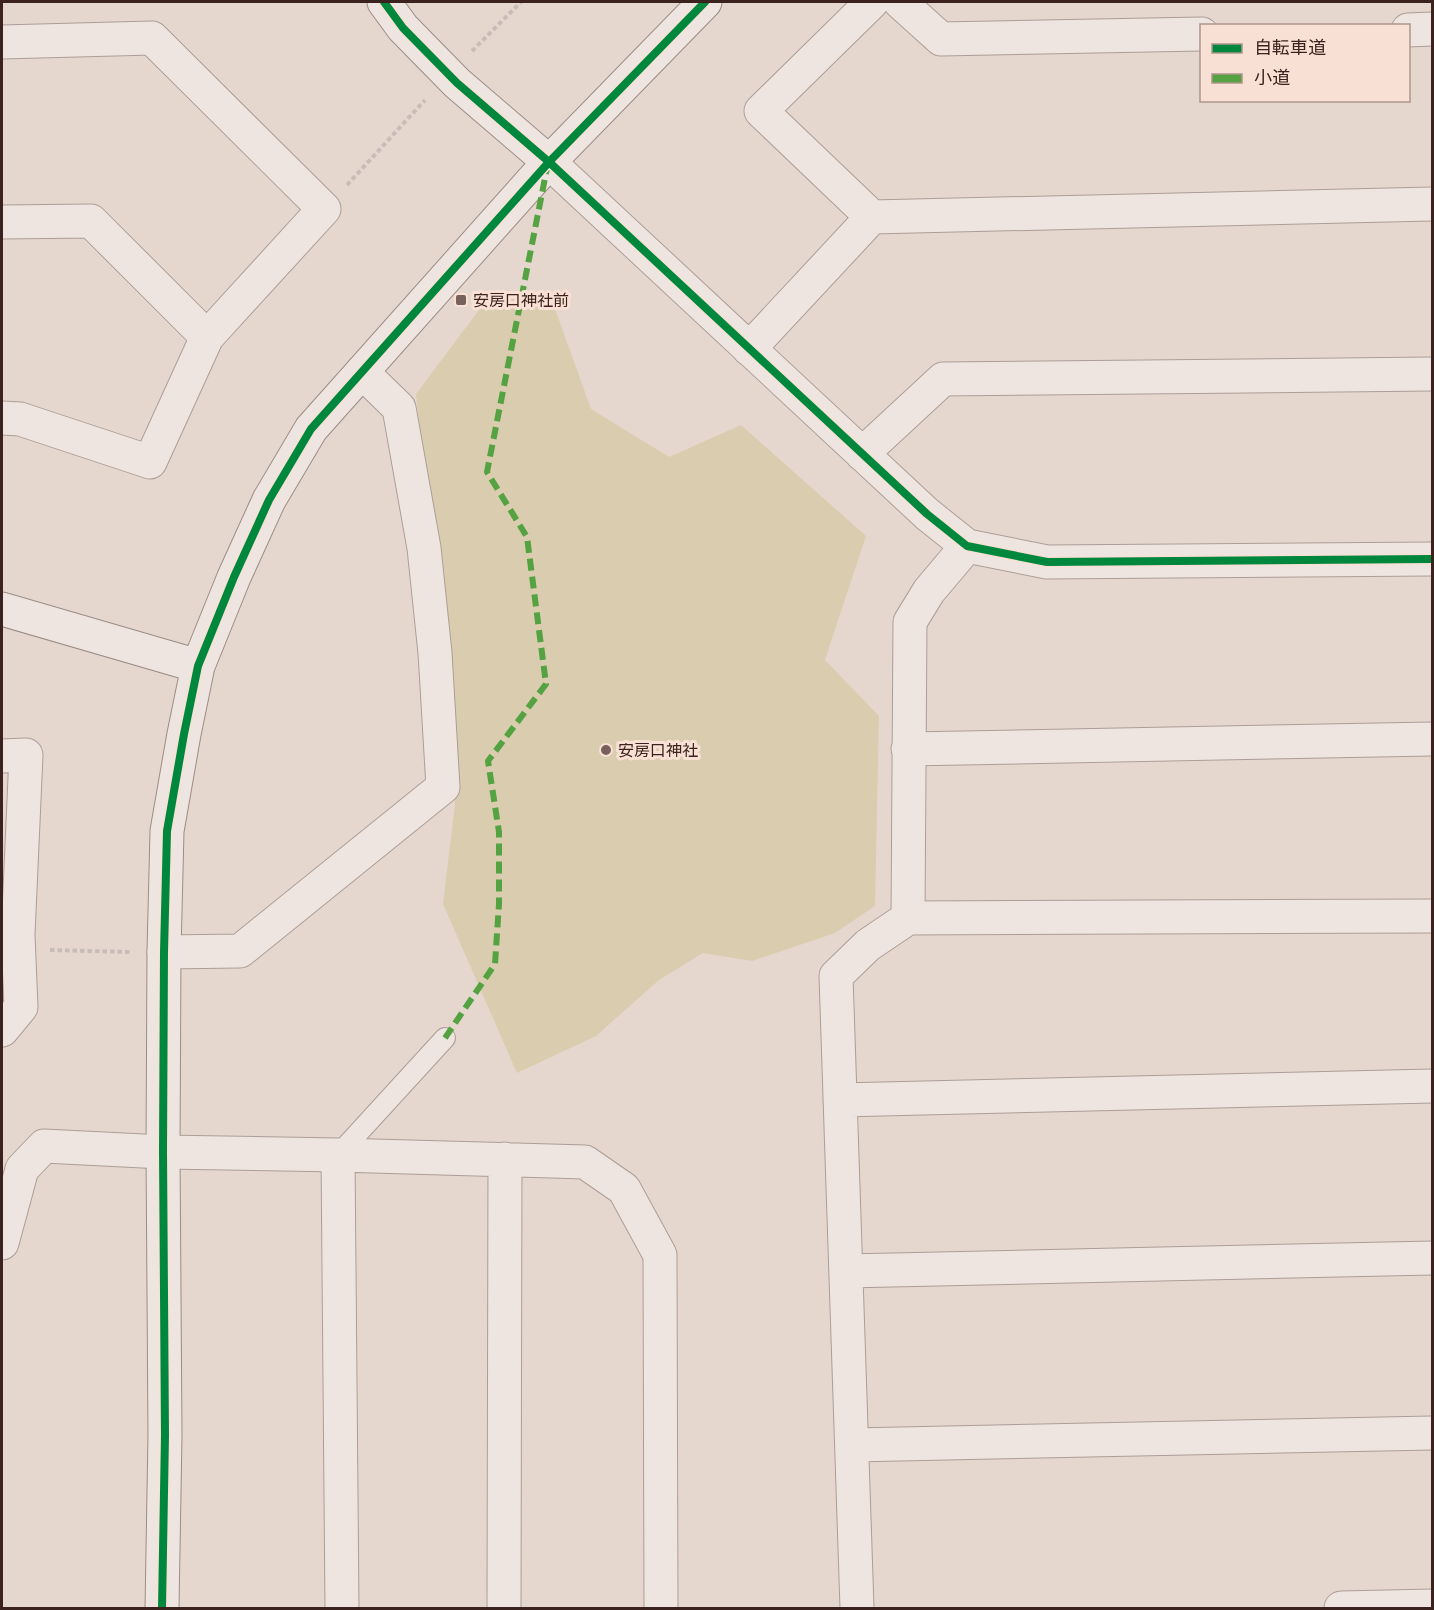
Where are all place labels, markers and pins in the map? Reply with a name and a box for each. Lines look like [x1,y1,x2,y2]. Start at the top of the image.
place label: 安房口神社前 [473,291,569,310]
marker: 安房口神社前 [454,293,468,307]
place label: 安房口神社 [618,741,698,760]
marker: 安房口神社 [599,743,613,757]

